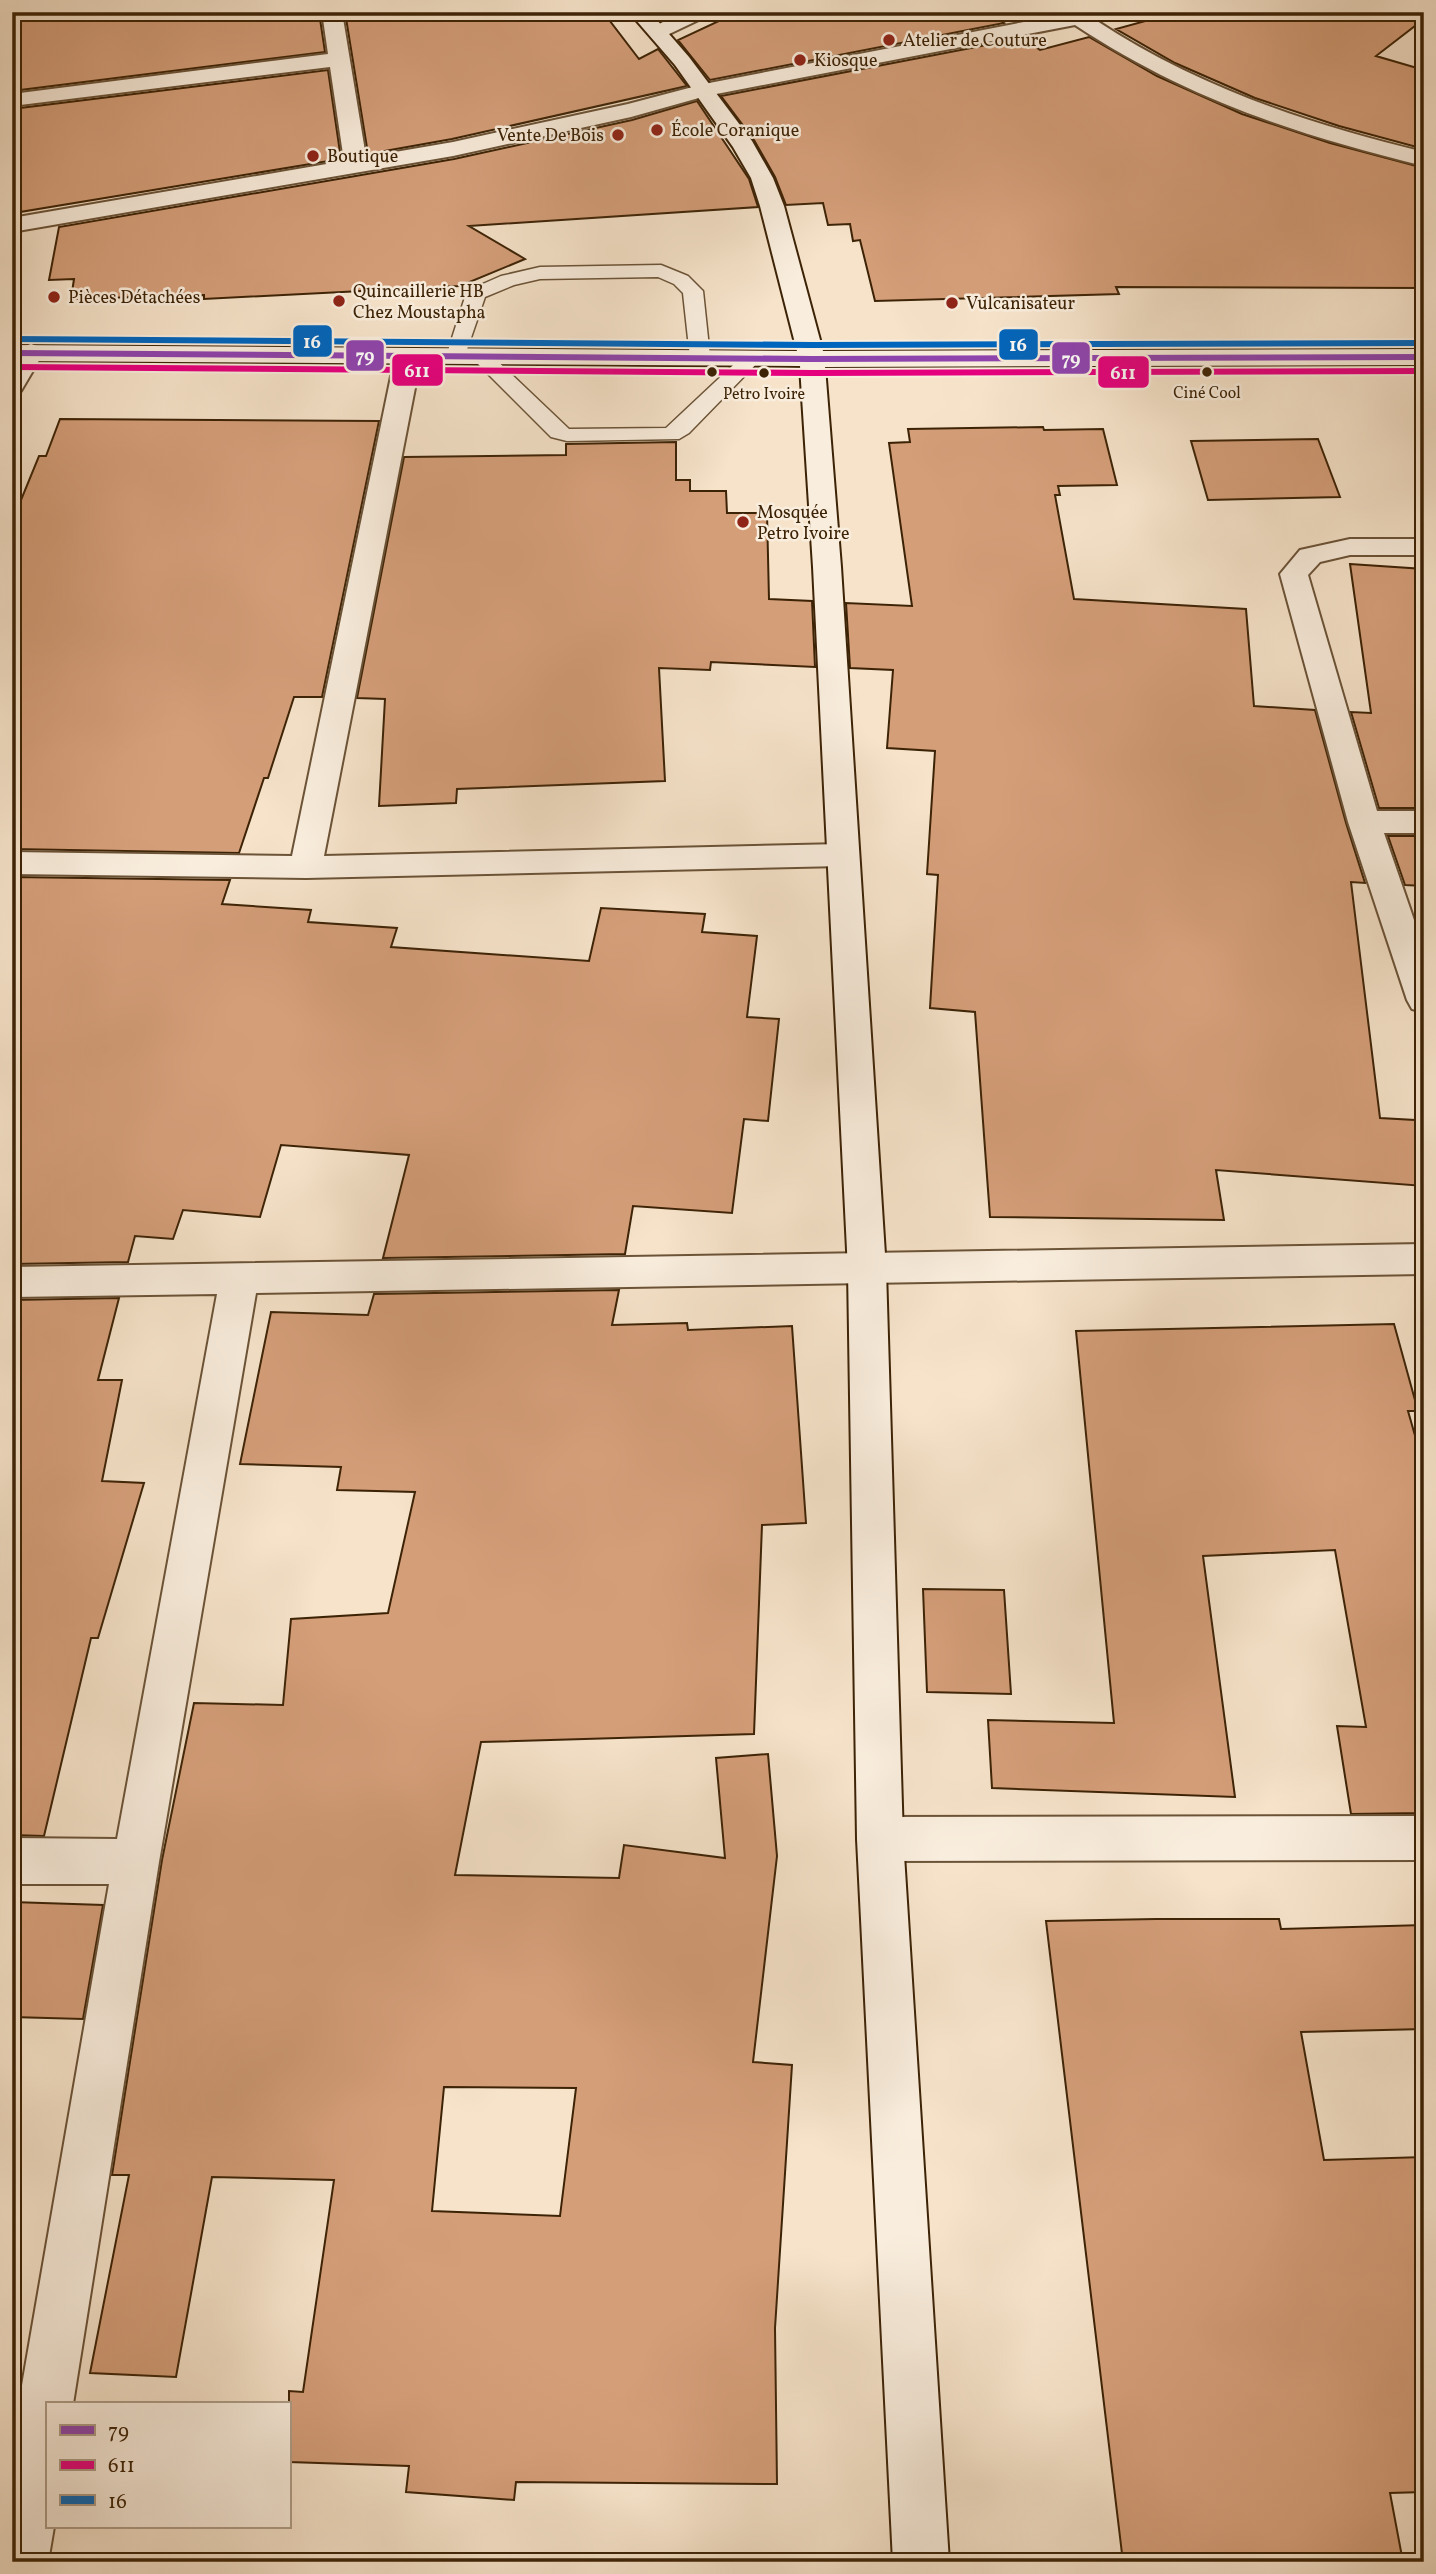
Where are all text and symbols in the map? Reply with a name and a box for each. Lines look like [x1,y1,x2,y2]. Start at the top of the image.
place label: Atelier de Couture [903,29,1047,54]
marker: Atelier de Couture [881,32,897,48]
place label: Kiosque [814,49,877,74]
marker: Kiosque [792,52,808,68]
place label: École Coranique [671,119,799,144]
marker: École Coranique [649,122,665,138]
place label: Vente De Bois [497,124,604,149]
marker: Vente De Bois [610,127,626,143]
place label: Boutique [327,145,398,170]
marker: Boutique [305,148,321,164]
place label: Quincaillerie HB Chez Moustapha [353,280,486,326]
place label: Pièces Détachées [68,286,200,311]
marker: Pièces Détachées [46,289,62,305]
place label: Vulcanisateur [966,292,1075,317]
marker: Quincaillerie HB Chez Moustapha [331,293,347,309]
marker: Vulcanisateur [944,295,960,311]
line badge: 16 [292,324,333,358]
line badge: 16 [998,328,1039,361]
text: 16 [303,330,321,356]
text: 16 [1009,333,1027,359]
line badge: 79 [345,339,385,372]
line badge: 79 [1051,341,1091,375]
text: 79 [355,344,375,370]
text: 79 [1061,347,1081,373]
line badge: 611 [391,353,444,387]
line badge: 611 [1097,355,1150,389]
text: 611 [404,359,430,385]
text: 611 [1110,361,1136,387]
unlabelled marker [705,365,719,379]
marker: Ciné Cool [1200,365,1214,379]
marker: Petro Ivoire [757,366,771,380]
place label: Ciné Cool [1173,383,1241,405]
place label: Petro Ivoire [723,384,805,406]
place label: Mosquée Petro Ivoire [757,501,849,547]
marker: Mosquée Petro Ivoire [735,514,751,530]
legend [46,2402,290,2528]
text: 79 [108,2418,129,2447]
text: 611 [108,2452,135,2481]
text: 16 [108,2488,127,2517]

